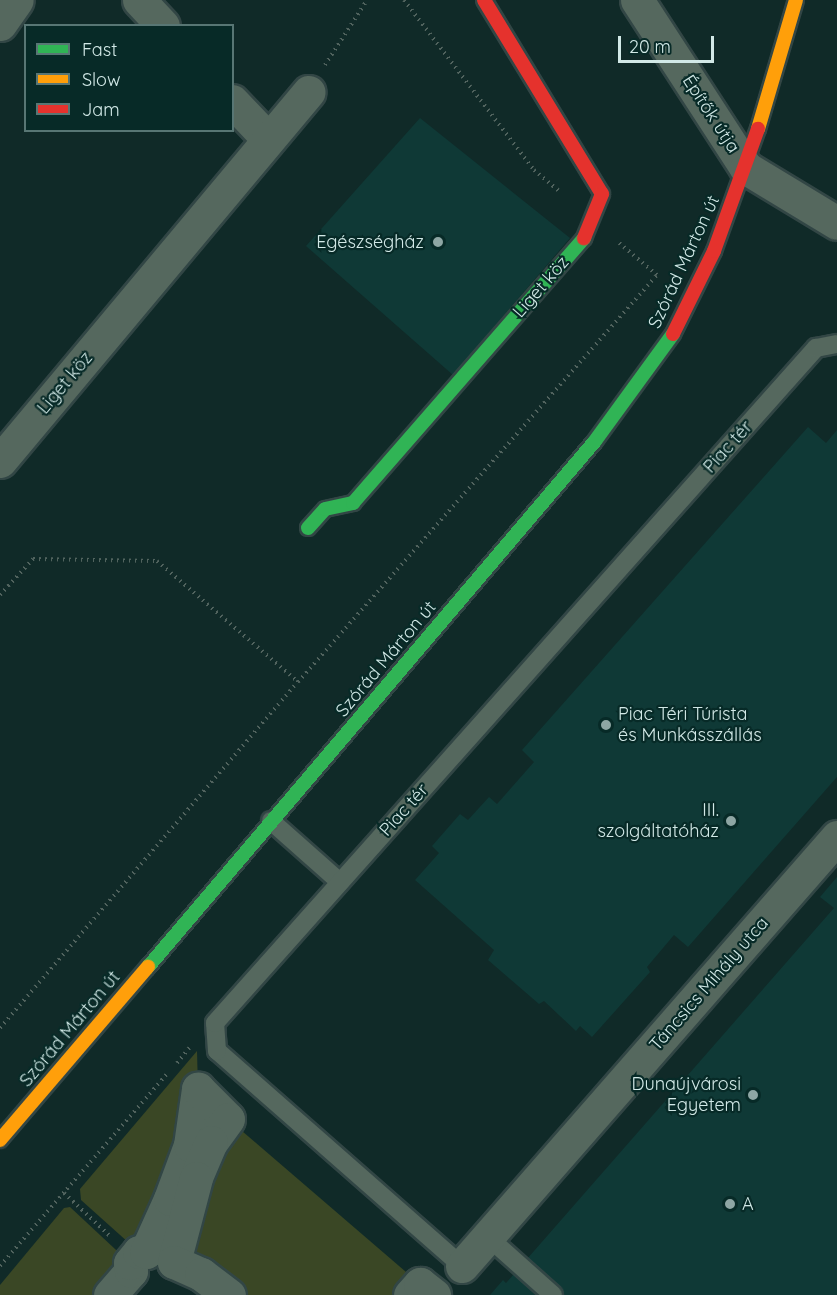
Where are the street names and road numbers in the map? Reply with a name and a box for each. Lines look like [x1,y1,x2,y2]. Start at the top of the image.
street label: Építők útja [678,71,744,157]
street label: Szórád Márton út [644,192,724,332]
street label: Liget köz [508,252,574,322]
street label: Liget köz [33,348,97,418]
street label: Piac tér [699,416,757,478]
street label: Szórád Márton út [331,597,441,721]
street label: Piac tér [375,779,433,841]
street label: Táncsics Mihály utca [645,913,773,1055]
street label: Szórád Márton út [15,967,125,1091]

